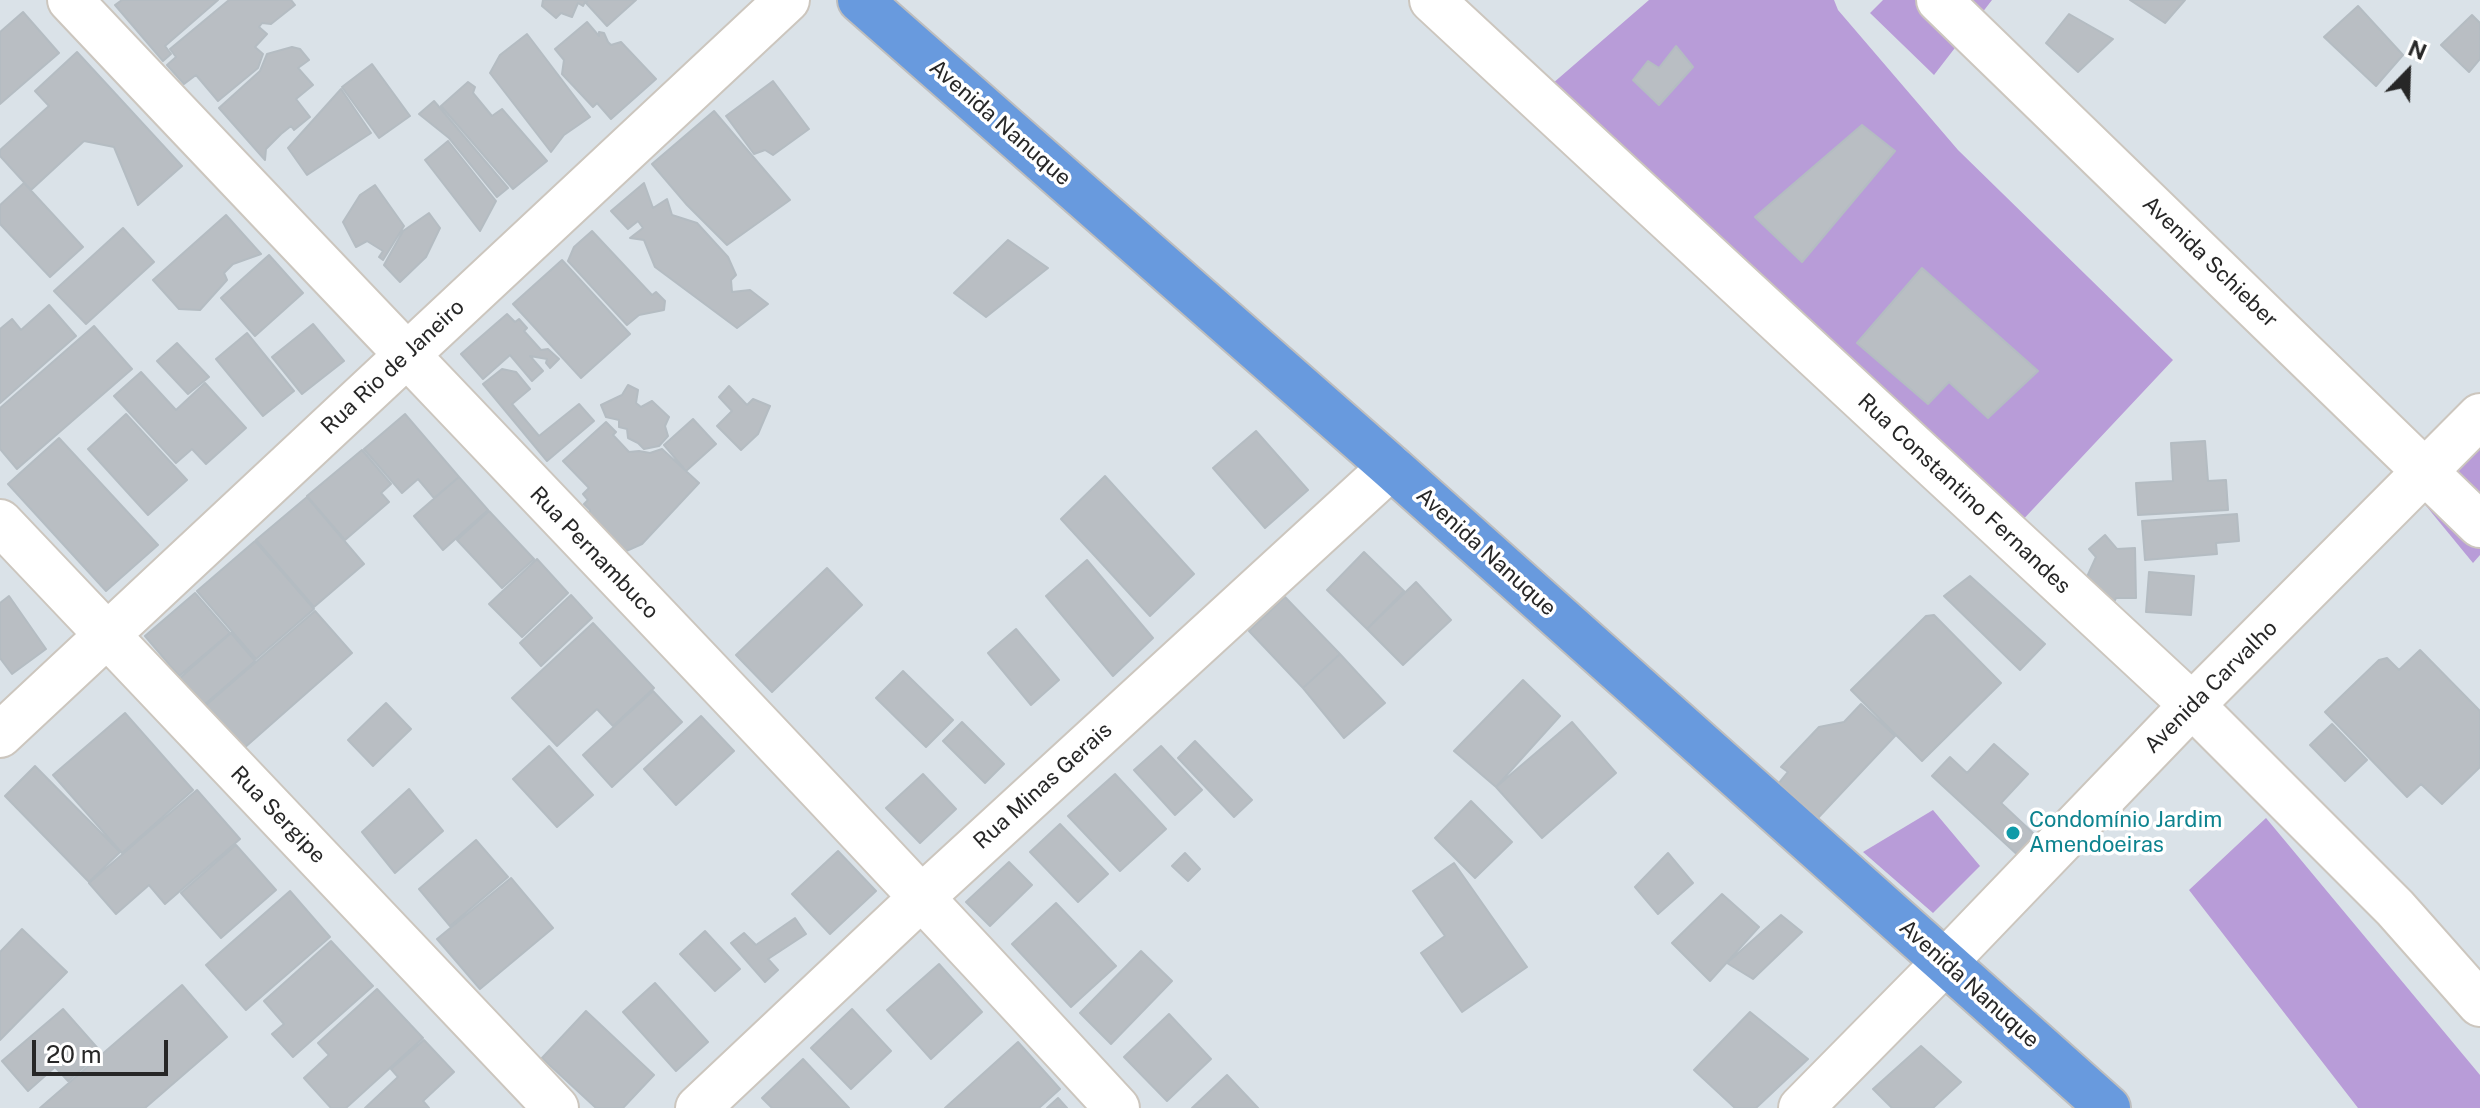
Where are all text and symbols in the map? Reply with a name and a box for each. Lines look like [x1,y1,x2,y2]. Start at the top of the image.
north arrow [2368,32,2448,112]
text: N [2404,35,2430,65]
street label: Avenida Nanuque [924,54,1076,192]
street label: Avenida Schieber [2137,191,2283,333]
street label: Rua Rio de Janeiro [316,294,470,440]
street label: Rua Constantino Fernandes [1852,388,2076,600]
street label: Rua Pernambuco [524,481,664,625]
street label: Avenida Nanuque [1411,482,1561,622]
street label: Avenida Carvalho [2139,615,2283,759]
street label: Rua Minas Gerais [968,717,1118,855]
street label: Rua Sergipe [225,761,331,869]
place label: Condomínio Jardim Amendoeiras [2029,807,2222,858]
marker: Condomínio Jardim Amendoeiras [2004,824,2022,842]
street label: Avenida Nanuque [1894,914,2044,1054]
scale bar [36,1024,172,1074]
text: 20 m [46,1040,102,1068]

